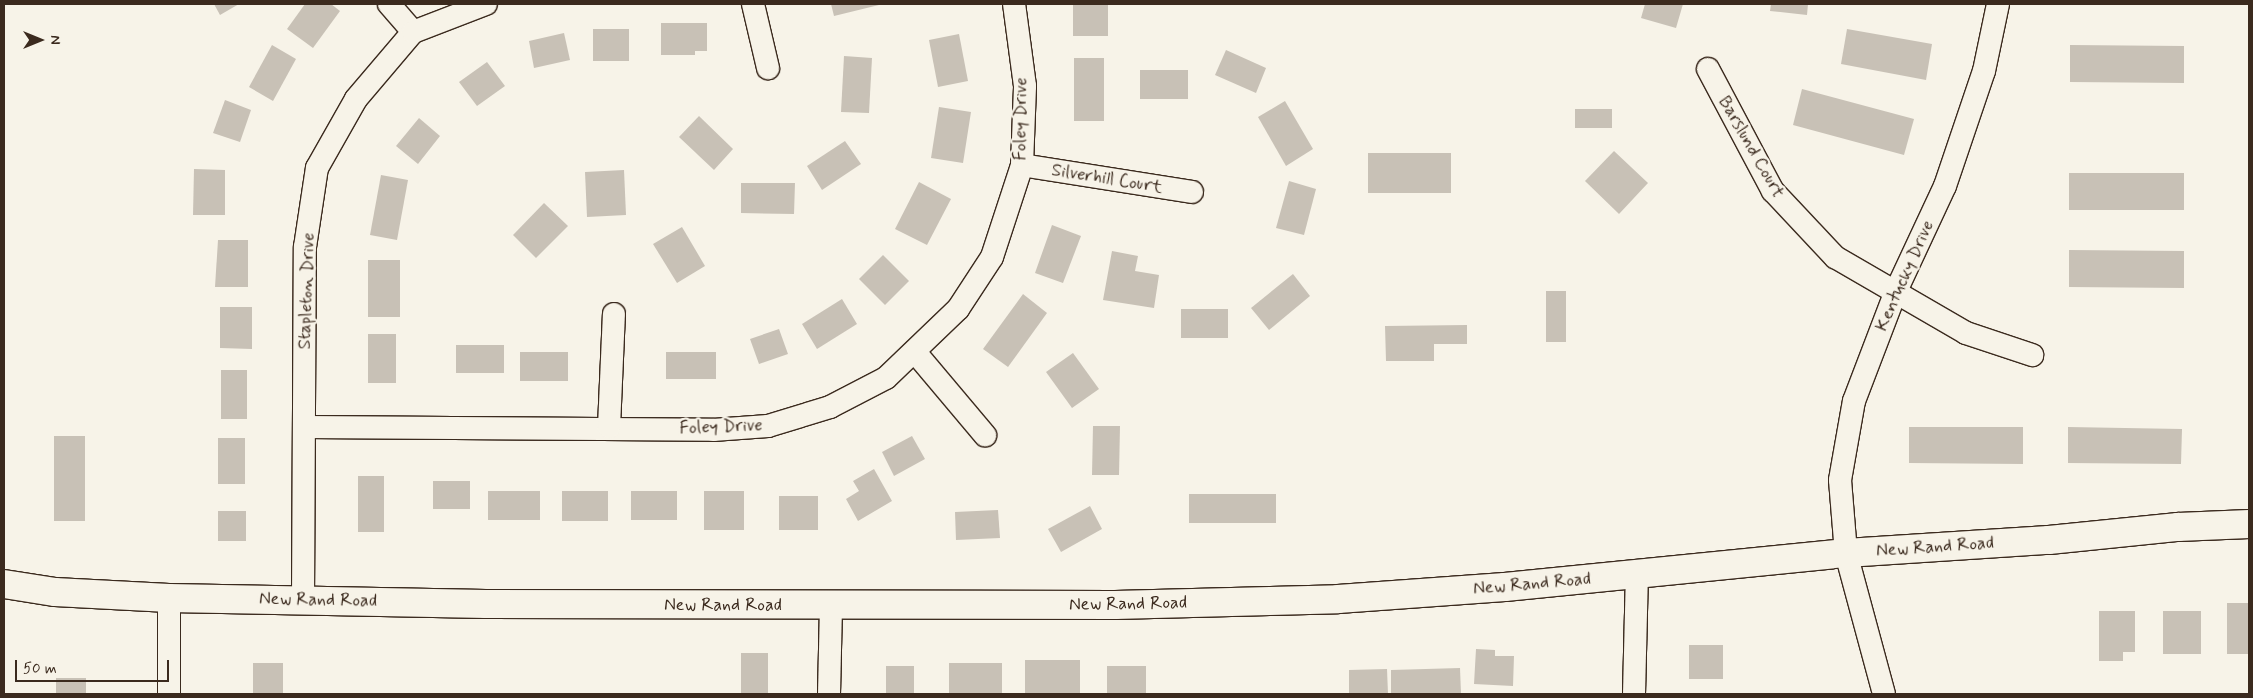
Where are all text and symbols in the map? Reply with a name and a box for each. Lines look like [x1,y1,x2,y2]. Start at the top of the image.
north arrow [15,15,65,65]
text: N [46,35,64,45]
street label: Foley Drive [1009,77,1033,161]
street label: Barslund Court [1713,92,1789,202]
street label: Silverhill Court [1050,160,1164,198]
street label: Kentucky Drive [1871,217,1939,335]
street label: Stapleton Drive [294,232,320,350]
street label: Foley Drive [679,415,763,439]
street label: New Rand Road [1876,532,1994,562]
street label: New Rand Road [1473,568,1591,600]
street label: New Rand Road [259,588,377,612]
street label: New Rand Road [1069,592,1187,616]
street label: New Rand Road [664,594,782,616]
scale bar [18,650,171,682]
text: 50 m [23,659,57,679]

